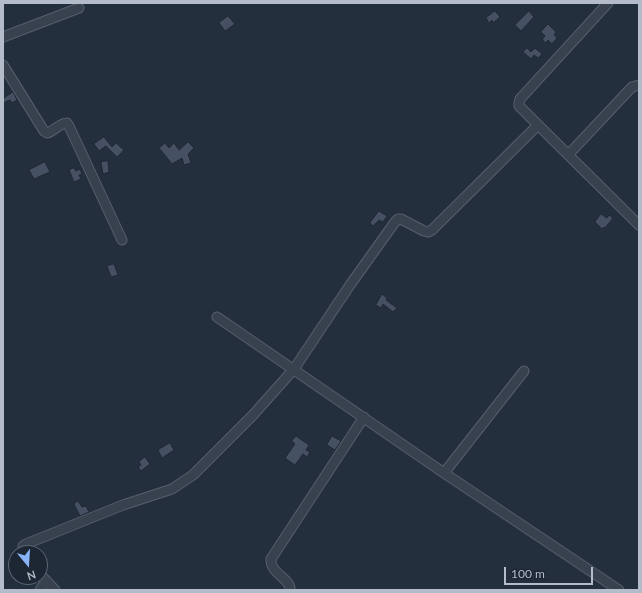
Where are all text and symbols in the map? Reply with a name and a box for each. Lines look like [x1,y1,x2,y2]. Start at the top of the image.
north arrow [8,545,48,585]
scale bar [506,559,595,585]
text: 100 m [511,566,545,581]
text: N [26,568,38,583]

